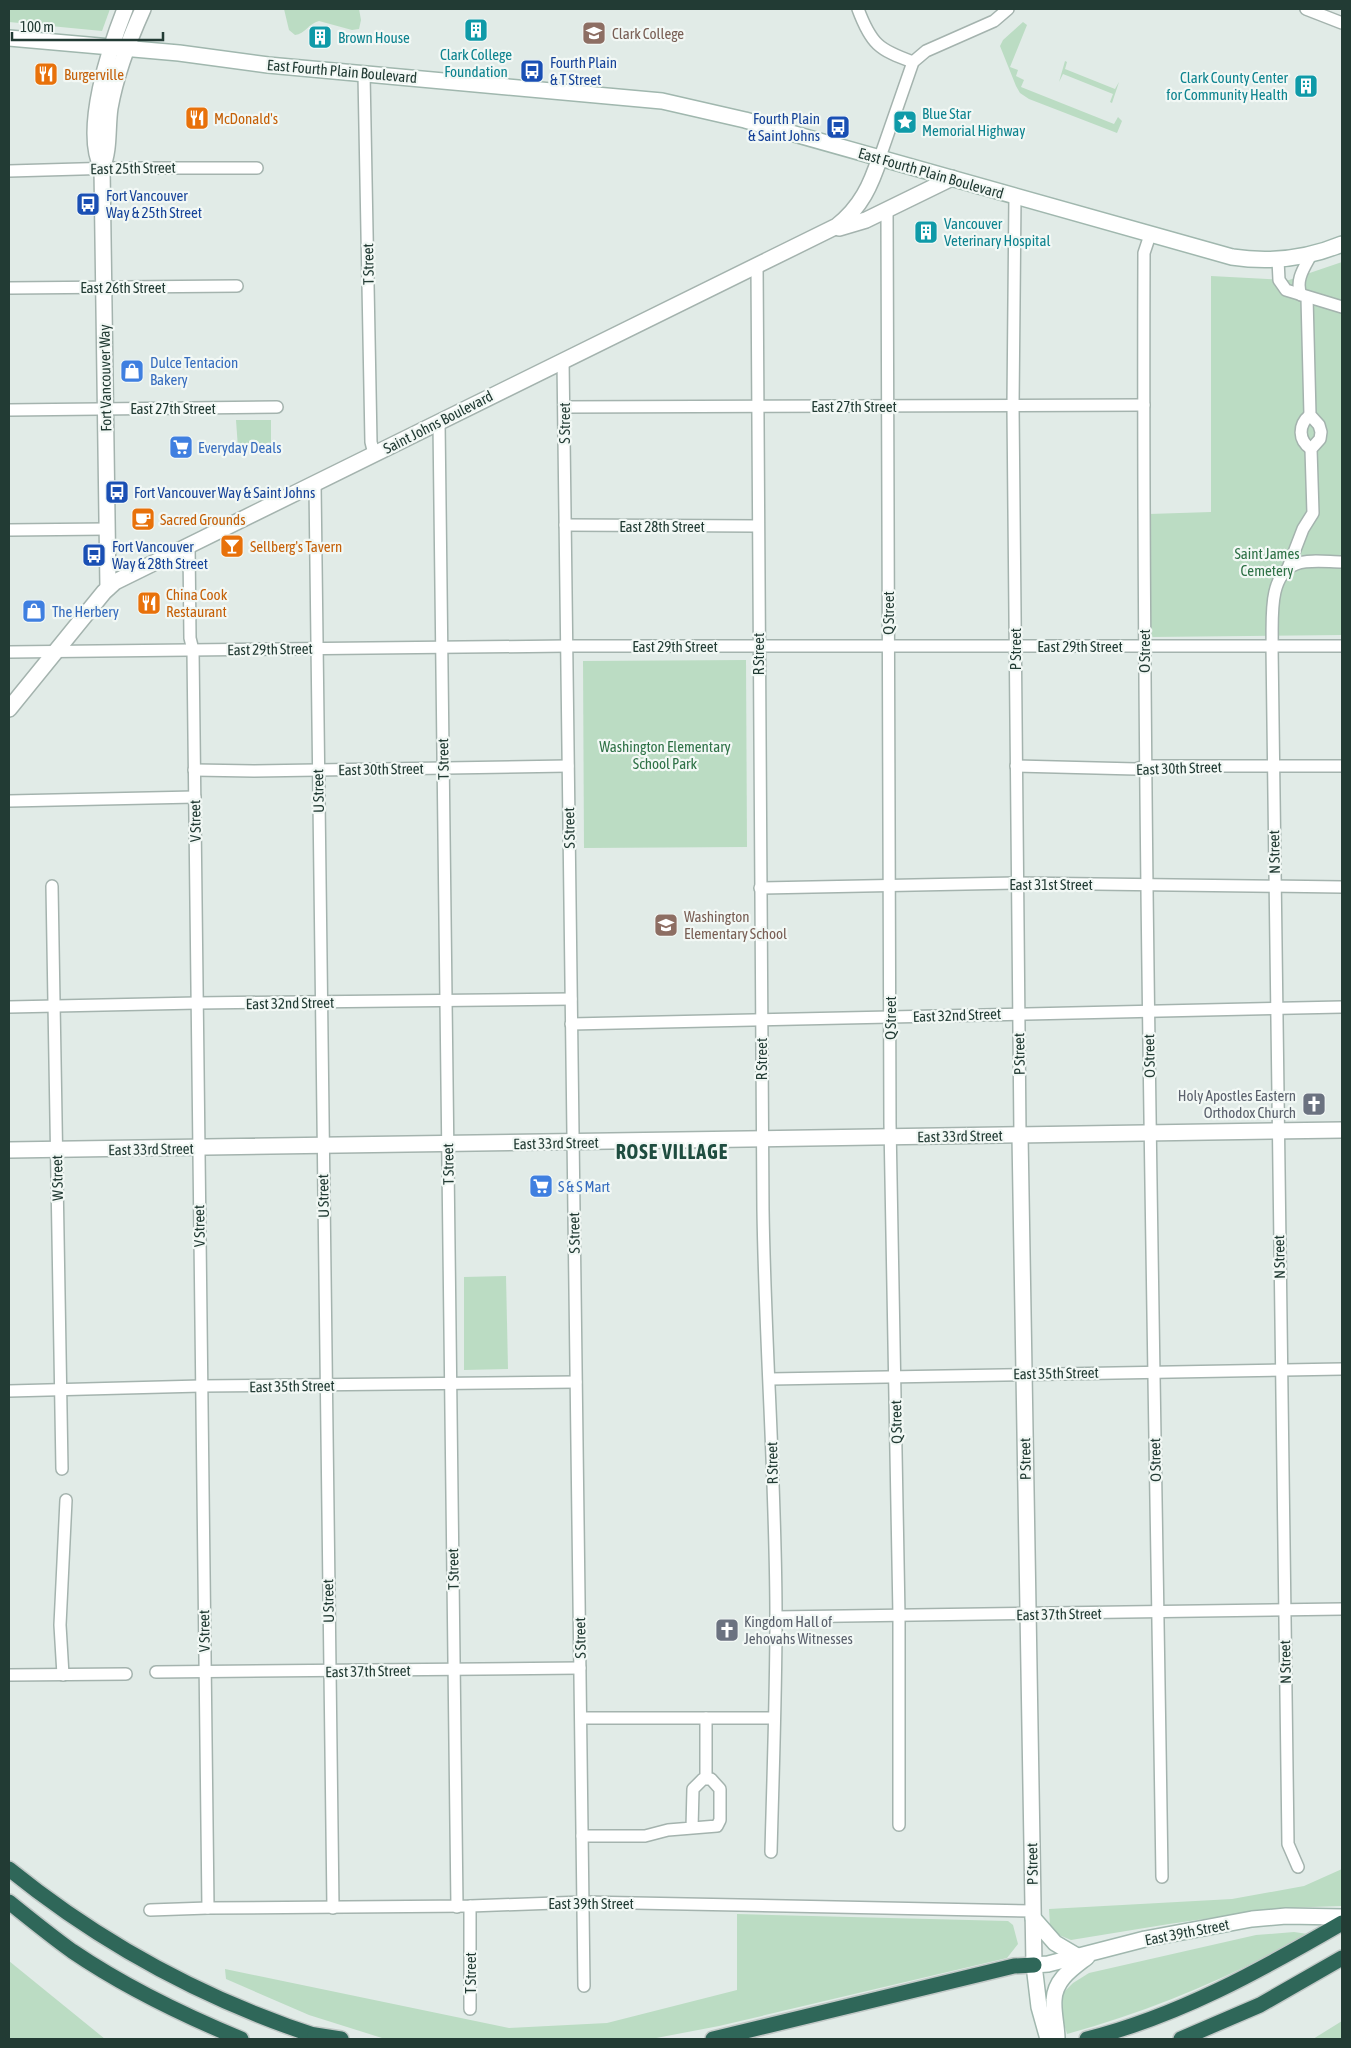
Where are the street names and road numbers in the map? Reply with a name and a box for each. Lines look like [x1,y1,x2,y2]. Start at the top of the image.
street label: East Fourth Plain Boulevard [266,56,418,86]
street label: East Fourth Plain Boulevard [856,144,1006,202]
street label: East 25th Street [90,159,176,177]
street label: T Street [359,243,377,285]
street label: East 26th Street [80,279,166,296]
street label: Fort Vancouver Way [96,324,114,432]
street label: Saint Johns Boulevard [380,387,496,457]
street label: East 27th Street [811,398,897,415]
street label: East 27th Street [130,400,216,417]
street label: S Street [556,402,573,444]
street label: East 28th Street [619,518,705,535]
street label: Q Street [880,591,897,635]
street label: P Street [1007,628,1024,670]
street label: O Street [1136,629,1153,673]
street label: R Street [750,633,767,675]
street label: East 29th Street [632,638,718,655]
street label: East 29th Street [1037,638,1123,655]
street label: East 29th Street [227,640,313,658]
street label: T Street [434,738,452,780]
street label: East 30th Street [1136,758,1222,778]
street label: East 30th Street [338,760,424,778]
street label: U Street [309,769,327,813]
street label: V Street [186,800,204,842]
street label: S Street [560,807,578,849]
street label: N Street [1265,830,1283,874]
street label: East 31st Street [1009,876,1093,893]
street label: East 32nd Street [246,994,334,1012]
street label: Q Street [882,996,899,1040]
street label: East 32nd Street [912,1005,1002,1025]
street label: P Street [1010,1033,1028,1075]
street label: O Street [1140,1034,1158,1078]
street label: R Street [753,1038,770,1080]
street label: East 33rd Street [917,1127,1003,1145]
street label: East 33rd Street [513,1134,599,1152]
street label: East 33rd Street [108,1140,194,1158]
street label: T Street [439,1143,457,1185]
street label: W Street [48,1155,66,1201]
street label: U Street [314,1174,332,1218]
street label: V Street [190,1205,208,1247]
street label: S Street [565,1212,583,1254]
street label: N Street [1270,1235,1288,1279]
street label: East 35th Street [1013,1364,1099,1382]
street label: East 35th Street [249,1377,335,1395]
street label: Q Street [887,1400,905,1444]
street label: P Street [1016,1438,1034,1480]
street label: O Street [1146,1438,1164,1482]
street label: R Street [763,1442,781,1484]
street label: T Street [444,1548,462,1590]
street label: U Street [319,1579,337,1623]
street label: East 37th Street [1016,1605,1102,1623]
street label: V Street [195,1610,213,1652]
street label: S Street [571,1617,589,1659]
street label: N Street [1276,1640,1294,1684]
street label: East 37th Street [325,1662,411,1680]
street label: P Street [1023,1843,1041,1885]
street label: East 39th Street [548,1895,634,1912]
street label: East 39th Street [1143,1915,1231,1949]
street label: T Street [462,1952,479,1994]

